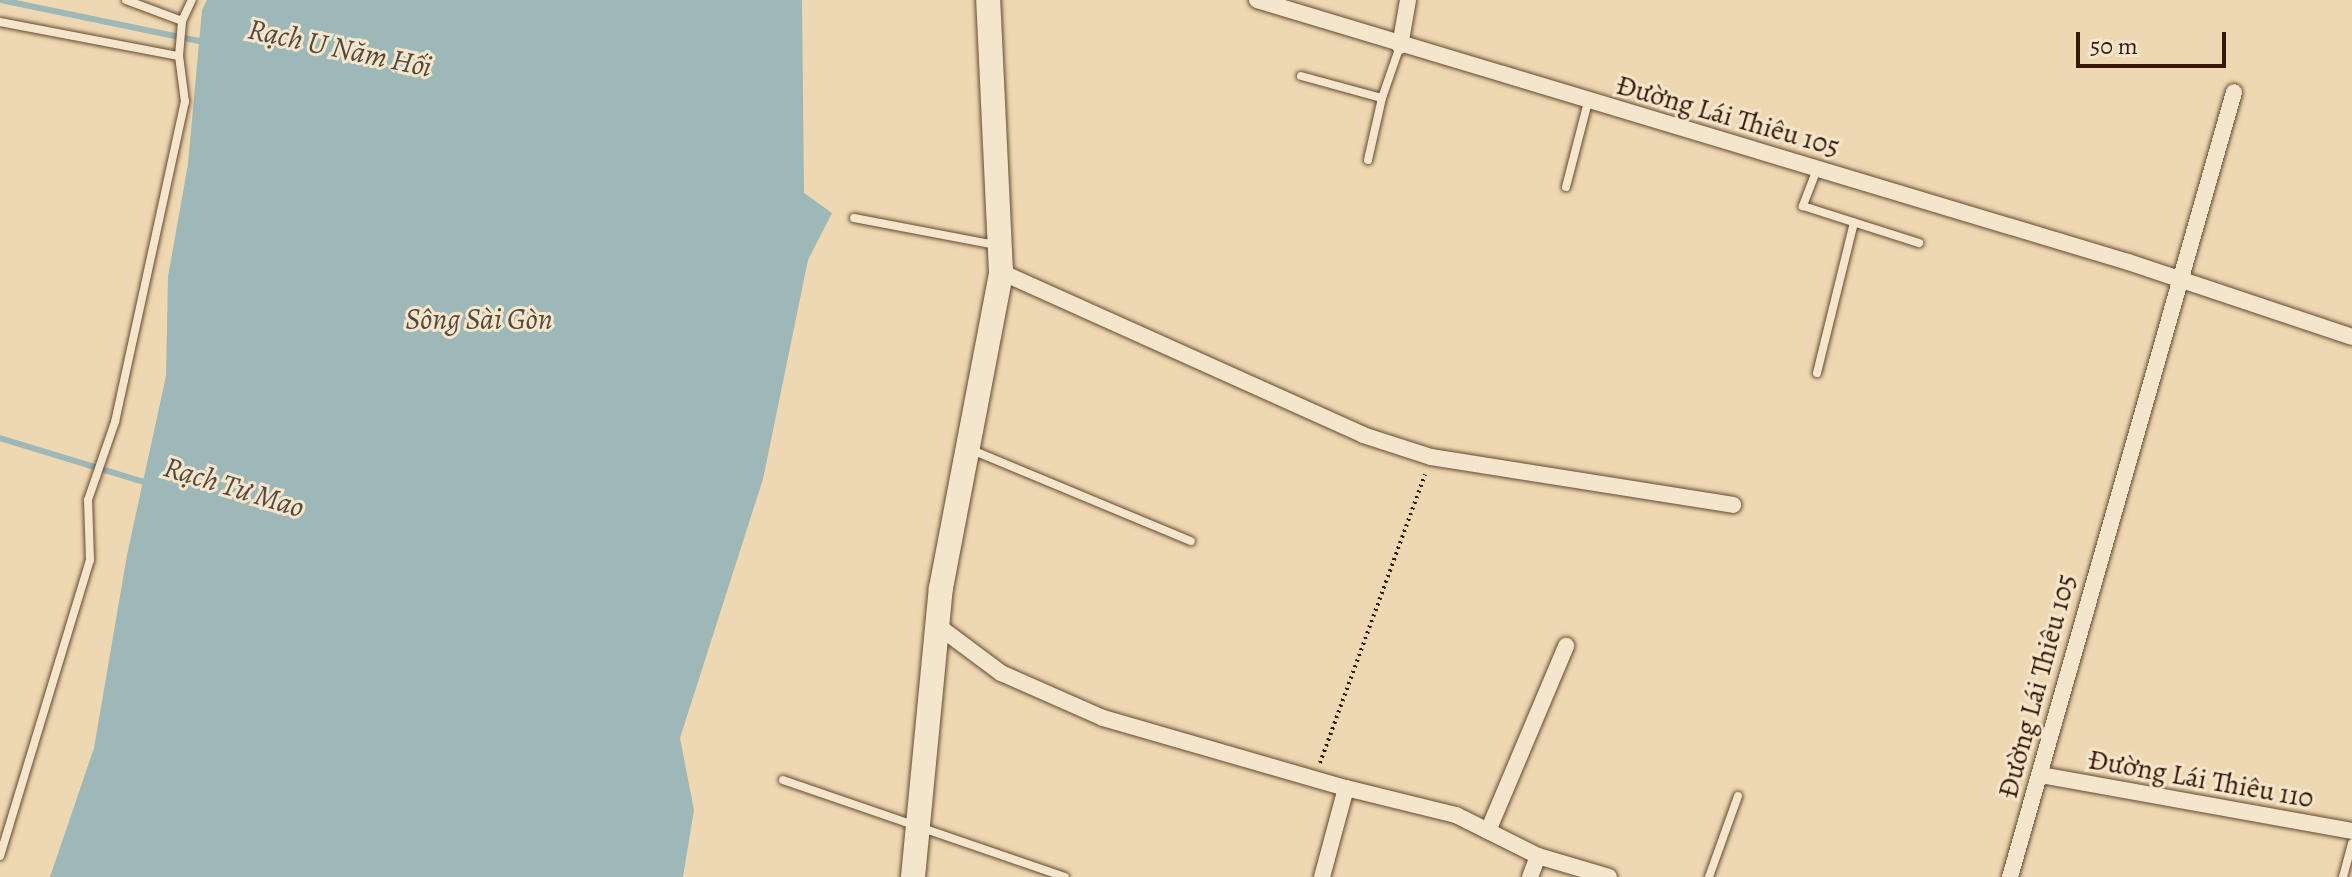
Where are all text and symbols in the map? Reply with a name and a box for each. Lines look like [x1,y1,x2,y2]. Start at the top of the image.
water label: Rạch U Năm Hối [245,11,435,85]
scale bar [2080,16,2230,66]
text: 50 m [2090,30,2138,62]
street label: Đường Lái Thiêu 105 [1612,68,1844,164]
water label: Sông Sài Gòn [405,301,553,337]
water label: Rạch Tư Mao [159,449,309,525]
street label: Đường Lái Thiêu 105 [1991,570,2083,802]
street label: Đường Lái Thiêu 110 [2086,743,2316,815]

